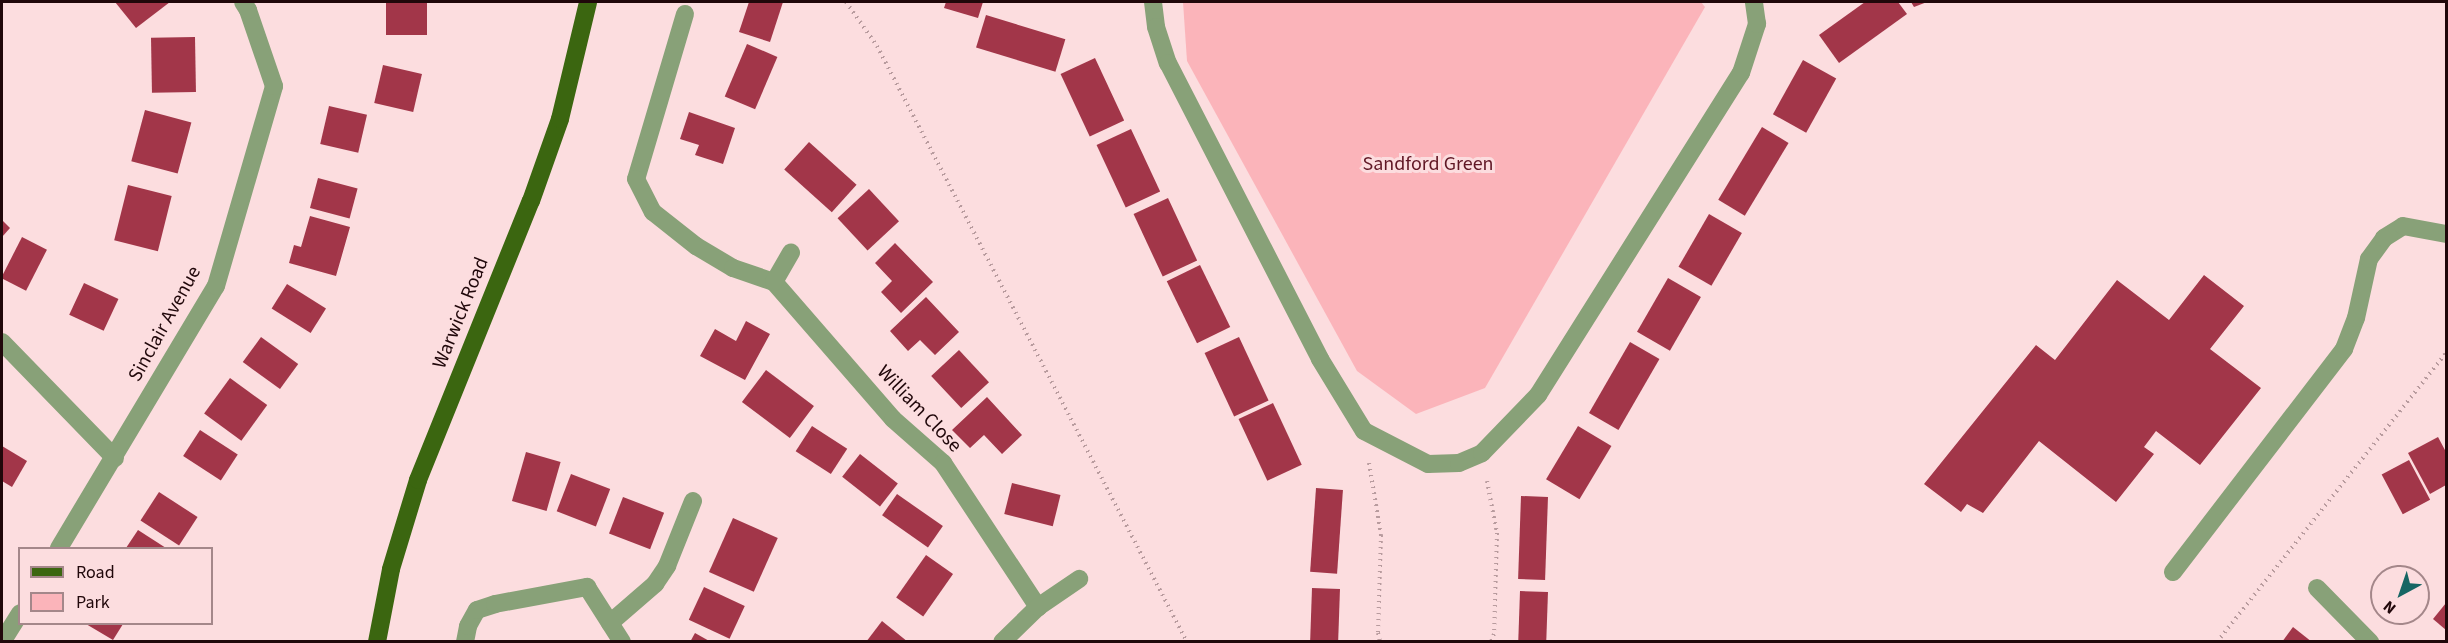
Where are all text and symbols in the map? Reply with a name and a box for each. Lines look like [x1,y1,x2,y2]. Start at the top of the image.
park label: Sandford Green [1363,152,1493,176]
street label: Warwick Road [428,254,494,372]
street label: Sinclair Avenue [123,262,207,386]
street label: William Close [871,360,967,458]
legend [18,547,213,625]
text: Road [76,560,115,585]
north arrow [2370,565,2430,625]
text: Park [76,590,110,615]
text: N [2379,595,2401,619]

